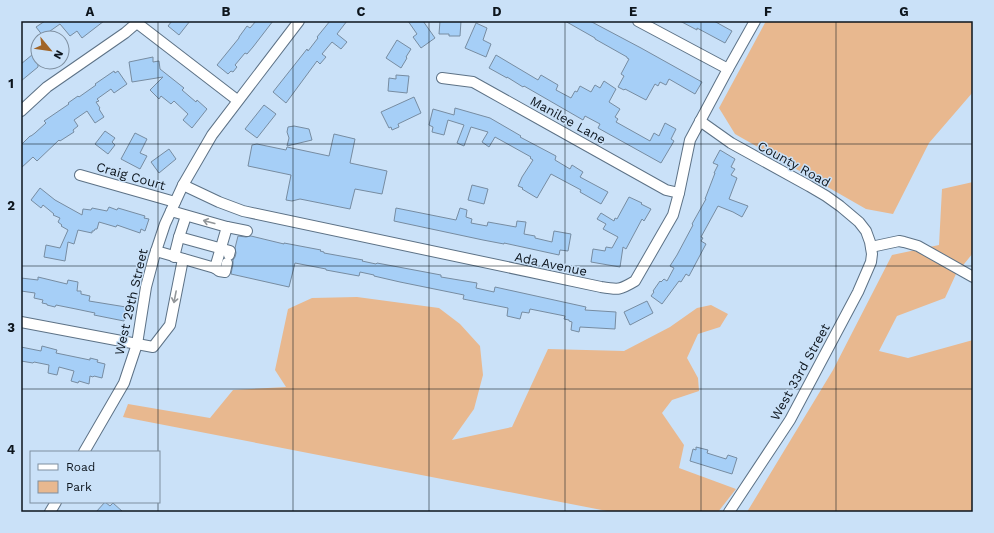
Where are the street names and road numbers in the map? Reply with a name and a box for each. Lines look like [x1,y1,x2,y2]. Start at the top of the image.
street label: Manilee Lane [528,93,608,147]
street label: County Road [755,138,833,190]
street label: Craig Court [95,159,168,193]
street label: West 29th Street [111,247,151,357]
street label: Ada Avenue [513,249,589,279]
street label: West 33rd Street [767,321,833,423]

